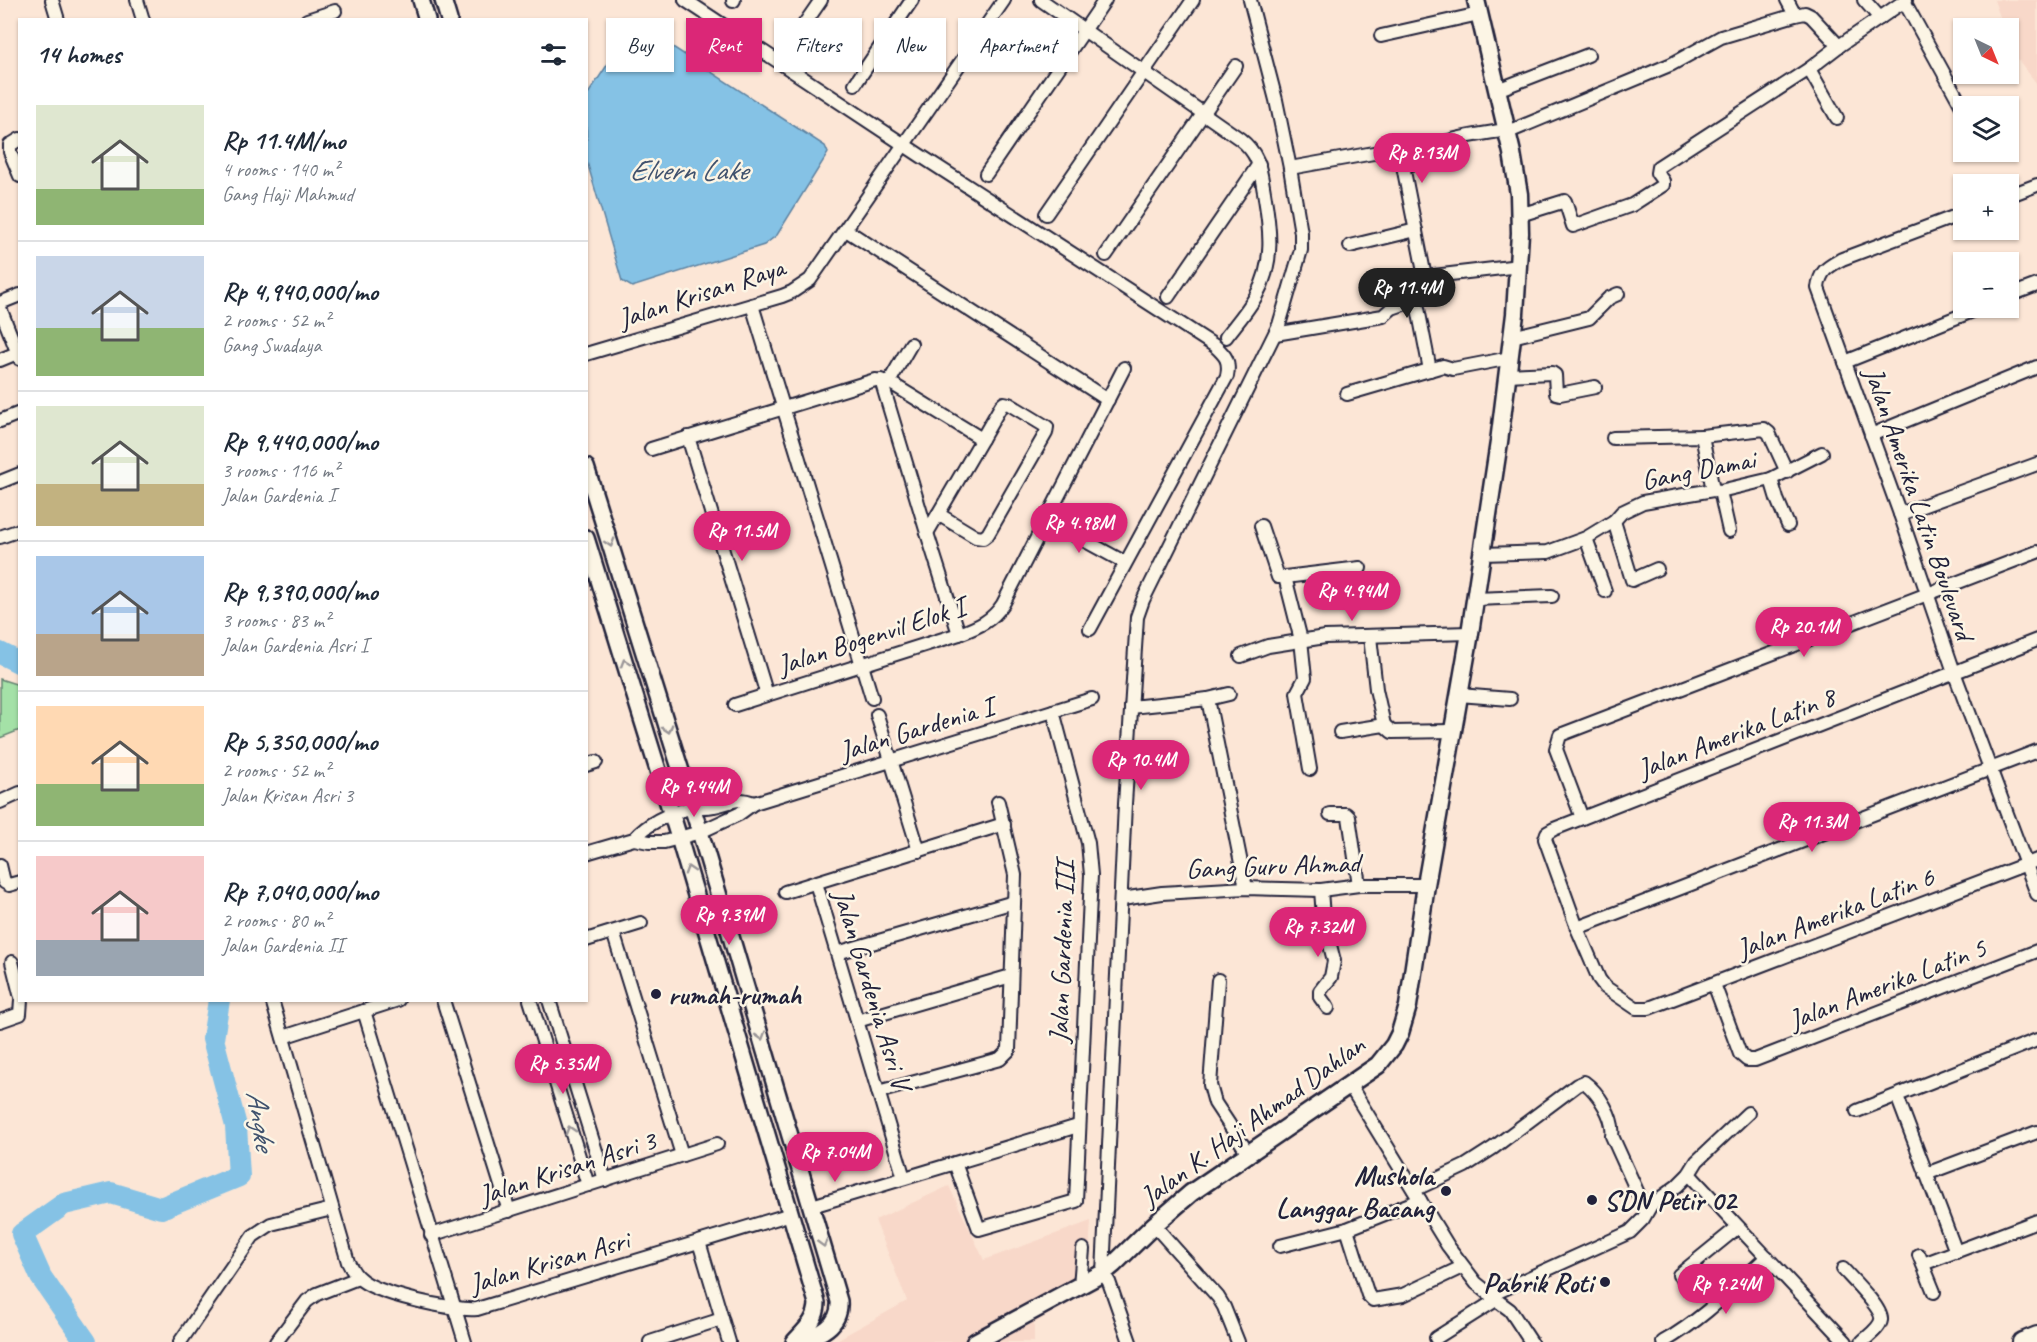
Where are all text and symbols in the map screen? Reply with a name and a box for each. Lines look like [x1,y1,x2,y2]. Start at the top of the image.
chip: Buy [606,18,674,72]
chip: Rent [686,18,762,72]
chip: Filters [774,18,862,72]
chip: New [874,18,946,72]
chip: Apartment [958,18,1078,72]
north arrow [1953,18,2019,84]
map controls [1953,18,2019,318]
text: 14 homes [36,38,121,71]
icon: filters [537,38,570,71]
button: layers [1953,96,2019,162]
text: Rp 11.4M/mo [222,124,345,157]
icon: home [84,129,156,201]
pin: Rp 8.13M [1360,133,1484,184]
text: Rp 8.13M [1387,140,1457,165]
water label: Elvern Lake [629,151,751,189]
text: 4 rooms · 140 m² [222,157,339,182]
button: + [1953,174,2019,240]
text: Gang Haji Mahmud [222,182,353,207]
street label: Jalan Krisan Raya [612,248,791,336]
button: − [1953,252,2019,318]
pin: Rp 11.4M [1345,268,1469,319]
text: Rp 4,940,000/mo [222,275,378,308]
text: Rp 11.4M [1372,275,1442,300]
icon: home [84,280,156,352]
text: 2 rooms · 52 m² [222,308,330,333]
text: Gang Swadaya [222,333,321,358]
street label: Jalan Amerika Latin Boulevard [1856,361,1984,648]
text: Rp 9,440,000/mo [222,425,378,458]
icon: home [84,430,156,502]
street label: Gang Damai [1638,441,1762,498]
text: 3 rooms · 116 m² [222,458,339,483]
text: Jalan Gardenia I [222,483,335,508]
pin: Rp 4.98M [1017,503,1141,554]
text: Rp 4.98M [1045,510,1113,535]
pin: Rp 11.5M [680,511,804,562]
text: Rp 11.5M [708,518,776,543]
one-way arrow [603,537,615,547]
pin: Rp 4.94M [1290,571,1414,622]
text: Rp 9,390,000/mo [222,575,378,608]
text: Rp 4.94M [1318,578,1386,603]
icon: home [84,580,156,652]
street label: Jalan Bogenvil Elok I [771,587,975,683]
pin: Rp 20.1M [1742,607,1866,658]
text: 3 rooms · 83 m² [222,608,330,633]
text: Rp 20.1M [1769,614,1839,639]
text: Jalan Gardenia Asri I [222,633,368,658]
one-way arrow [620,658,632,669]
street label: Jalan Amerika Latin 8 [1631,678,1842,787]
street label: Jalan Gardenia I [833,687,1003,769]
one-way arrow [660,723,673,734]
text: Rp 5,350,000/mo [222,725,377,758]
icon: home [84,730,156,802]
pin: Rp 10.4M [1079,740,1203,791]
text: Rp 10.4M [1106,747,1176,772]
text: 2 rooms · 52 m² [222,758,330,783]
pin: Rp 9.44M [632,767,756,818]
text: Rp 9.44M [660,774,728,799]
text: Jalan Krisan Asri 3 [222,783,353,808]
pin: Rp 11.3M [1750,802,1874,853]
text: Rp 11.3M [1777,809,1847,834]
street label: Gang Guru Ahmad [1185,845,1365,886]
street label: Jalan Gardenia III [1041,855,1082,1045]
street label: Jalan Amerika Latin 6 [1730,858,1940,967]
one-way arrow [684,865,696,876]
text: Rp 7,040,000/mo [222,875,378,908]
icon: home [84,880,156,952]
street label: Jalan Gardenia Asri V [825,883,921,1098]
pin: Rp 9.39M [667,895,791,946]
text: Rp 9.39M [695,902,763,927]
pin: Rp 7.32M [1256,907,1380,958]
text: 2 rooms · 80 m² [222,908,330,933]
text: Rp 7.32M [1283,914,1353,939]
street label: Jalan Amerika Latin 5 [1782,929,1992,1038]
text: Jalan Gardenia II [222,933,344,958]
place label: rumah-rumah [668,977,802,1012]
marker: rumah-rumah [649,987,663,1001]
street label: Jalan K. Haji Ahmad Dahlan [1132,1026,1373,1215]
one-way arrow [754,1030,766,1041]
pin: Rp 5.35M [501,1044,625,1095]
text: Rp 5.35M [529,1051,597,1076]
water label: Angke [238,1088,285,1157]
street label: Jalan Krisan Asri 3 [472,1122,662,1213]
one-way arrow [565,1125,577,1136]
pin: Rp 7.04M [773,1132,897,1183]
text: Rp 7.04M [800,1139,870,1164]
place label: Mushola Langgar Bacang [1276,1158,1436,1225]
place label: SDN Petir 02 [1604,1183,1738,1218]
marker: Mushola Langgar Bacang [1439,1184,1453,1198]
marker: SDN Petir 02 [1585,1193,1599,1207]
street label: Jalan Krisan Asri [463,1221,637,1302]
one-way arrow [815,1238,828,1248]
pin: Rp 9.24M [1664,1264,1788,1315]
place label: Pabrik Roti [1483,1265,1596,1300]
text: Rp 9.24M [1692,1271,1760,1296]
marker: Pabrik Roti [1598,1275,1612,1289]

